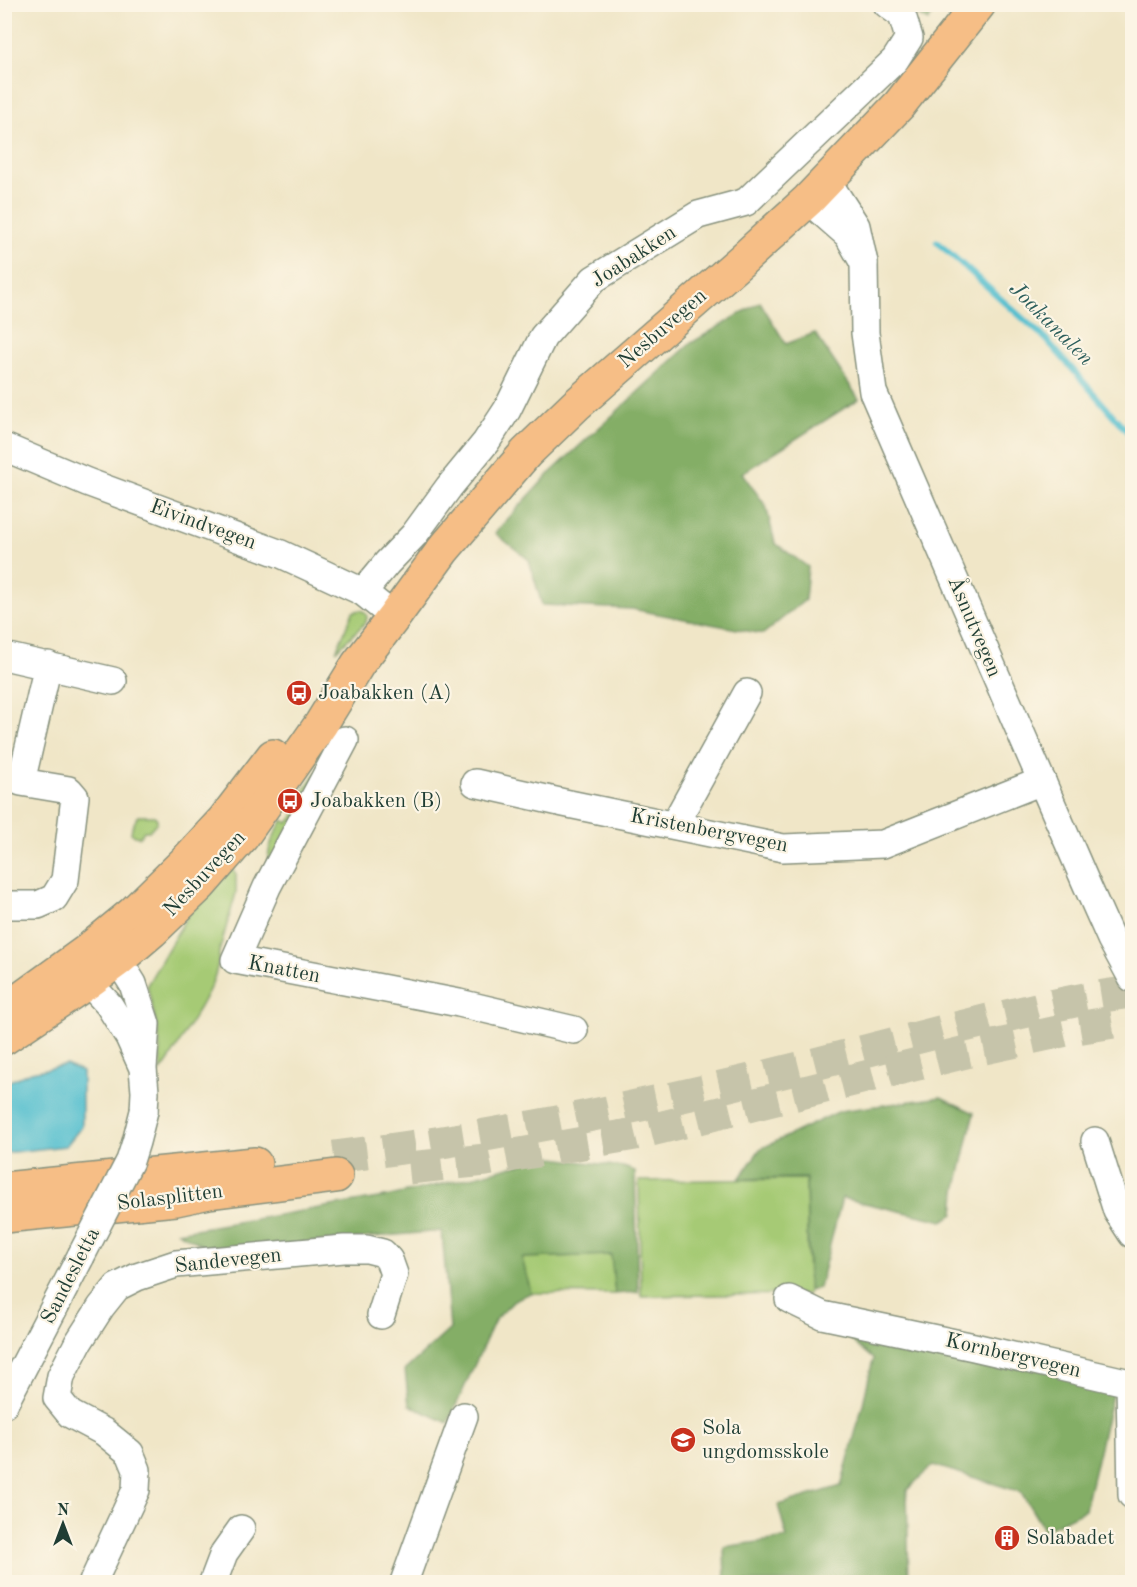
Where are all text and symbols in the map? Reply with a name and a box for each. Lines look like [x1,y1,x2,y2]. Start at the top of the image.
street label: Joabakken [588,222,680,292]
water label: Joakanalen [1005,278,1098,371]
street label: Nesbuvegen [615,285,711,373]
street label: Eivindvegen [147,496,259,554]
street label: Åsnutvegen [943,572,1009,680]
bus stop icon: Joabakken (A) [284,678,314,708]
place label: Joabakken (A) [318,683,452,704]
bus stop icon: Joabakken (B) [275,786,305,816]
place label: Joabakken (B) [310,791,442,812]
street label: Kristenbergvegen [628,805,790,857]
street label: Nesbuvegen [160,827,250,921]
street label: Knatten [246,953,322,987]
street label: Solasplitten [116,1181,224,1215]
street label: Sandesletta [38,1225,104,1327]
street label: Sandevegen [173,1245,283,1277]
street label: Kornbergvegen [943,1330,1083,1382]
place label: Sola ungdomsskole [702,1418,829,1463]
school or university icon: Sola ungdomsskole [668,1425,698,1455]
north arrow [33,1494,93,1554]
text: N [57,1503,70,1519]
building icon: Solabadet [992,1523,1022,1553]
place label: Solabadet [1026,1528,1115,1549]

